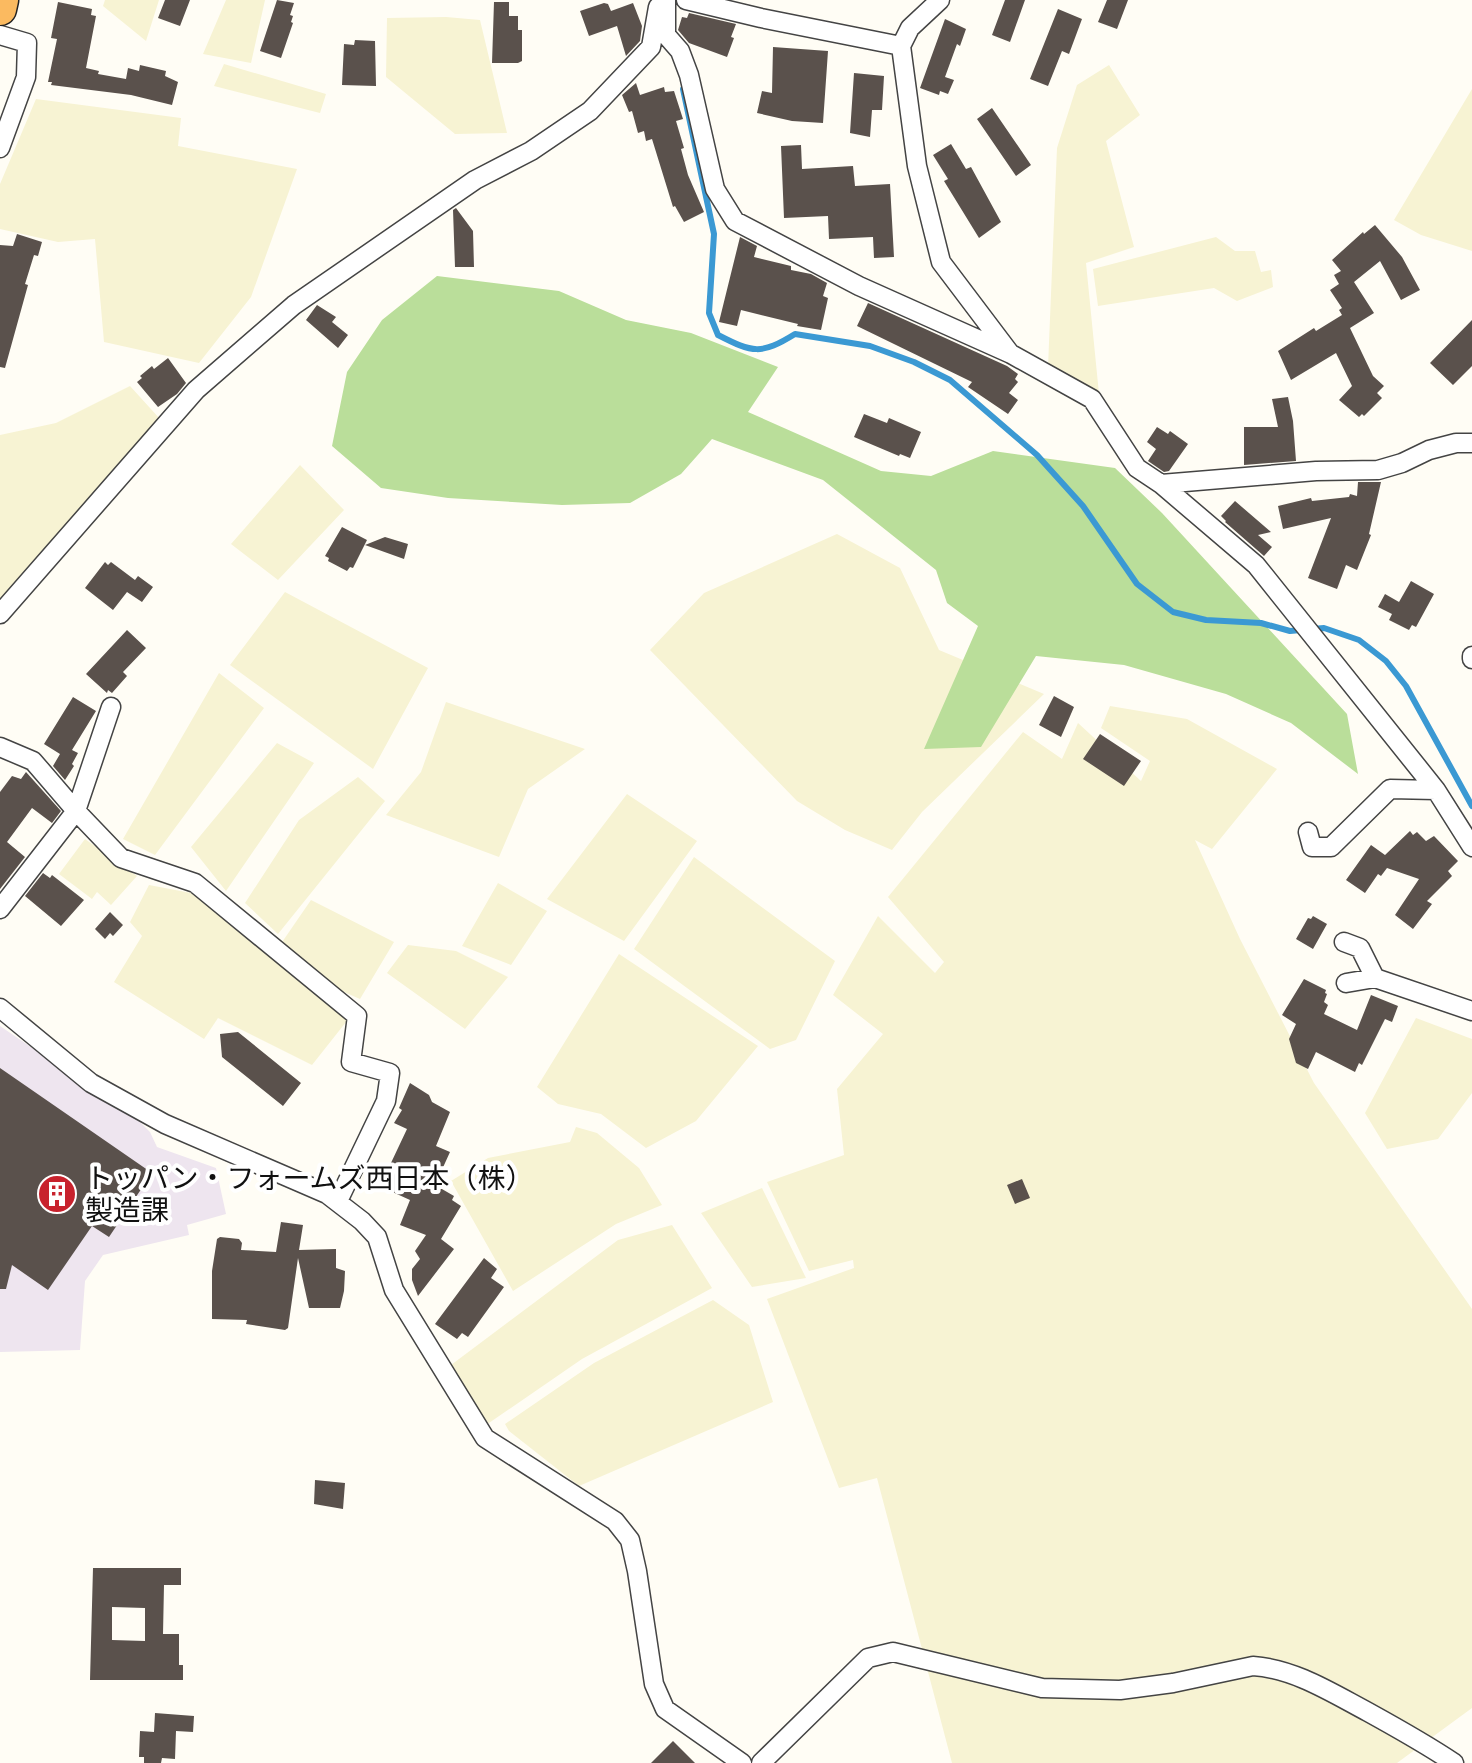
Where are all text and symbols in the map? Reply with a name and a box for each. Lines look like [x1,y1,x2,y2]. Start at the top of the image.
place label: トッパン・フォームズ西日本（株） 製造課 [85,1163,534,1226]
building icon: トッパン・フォームズ西日本（株） 製造課 [36,1173,78,1215]

